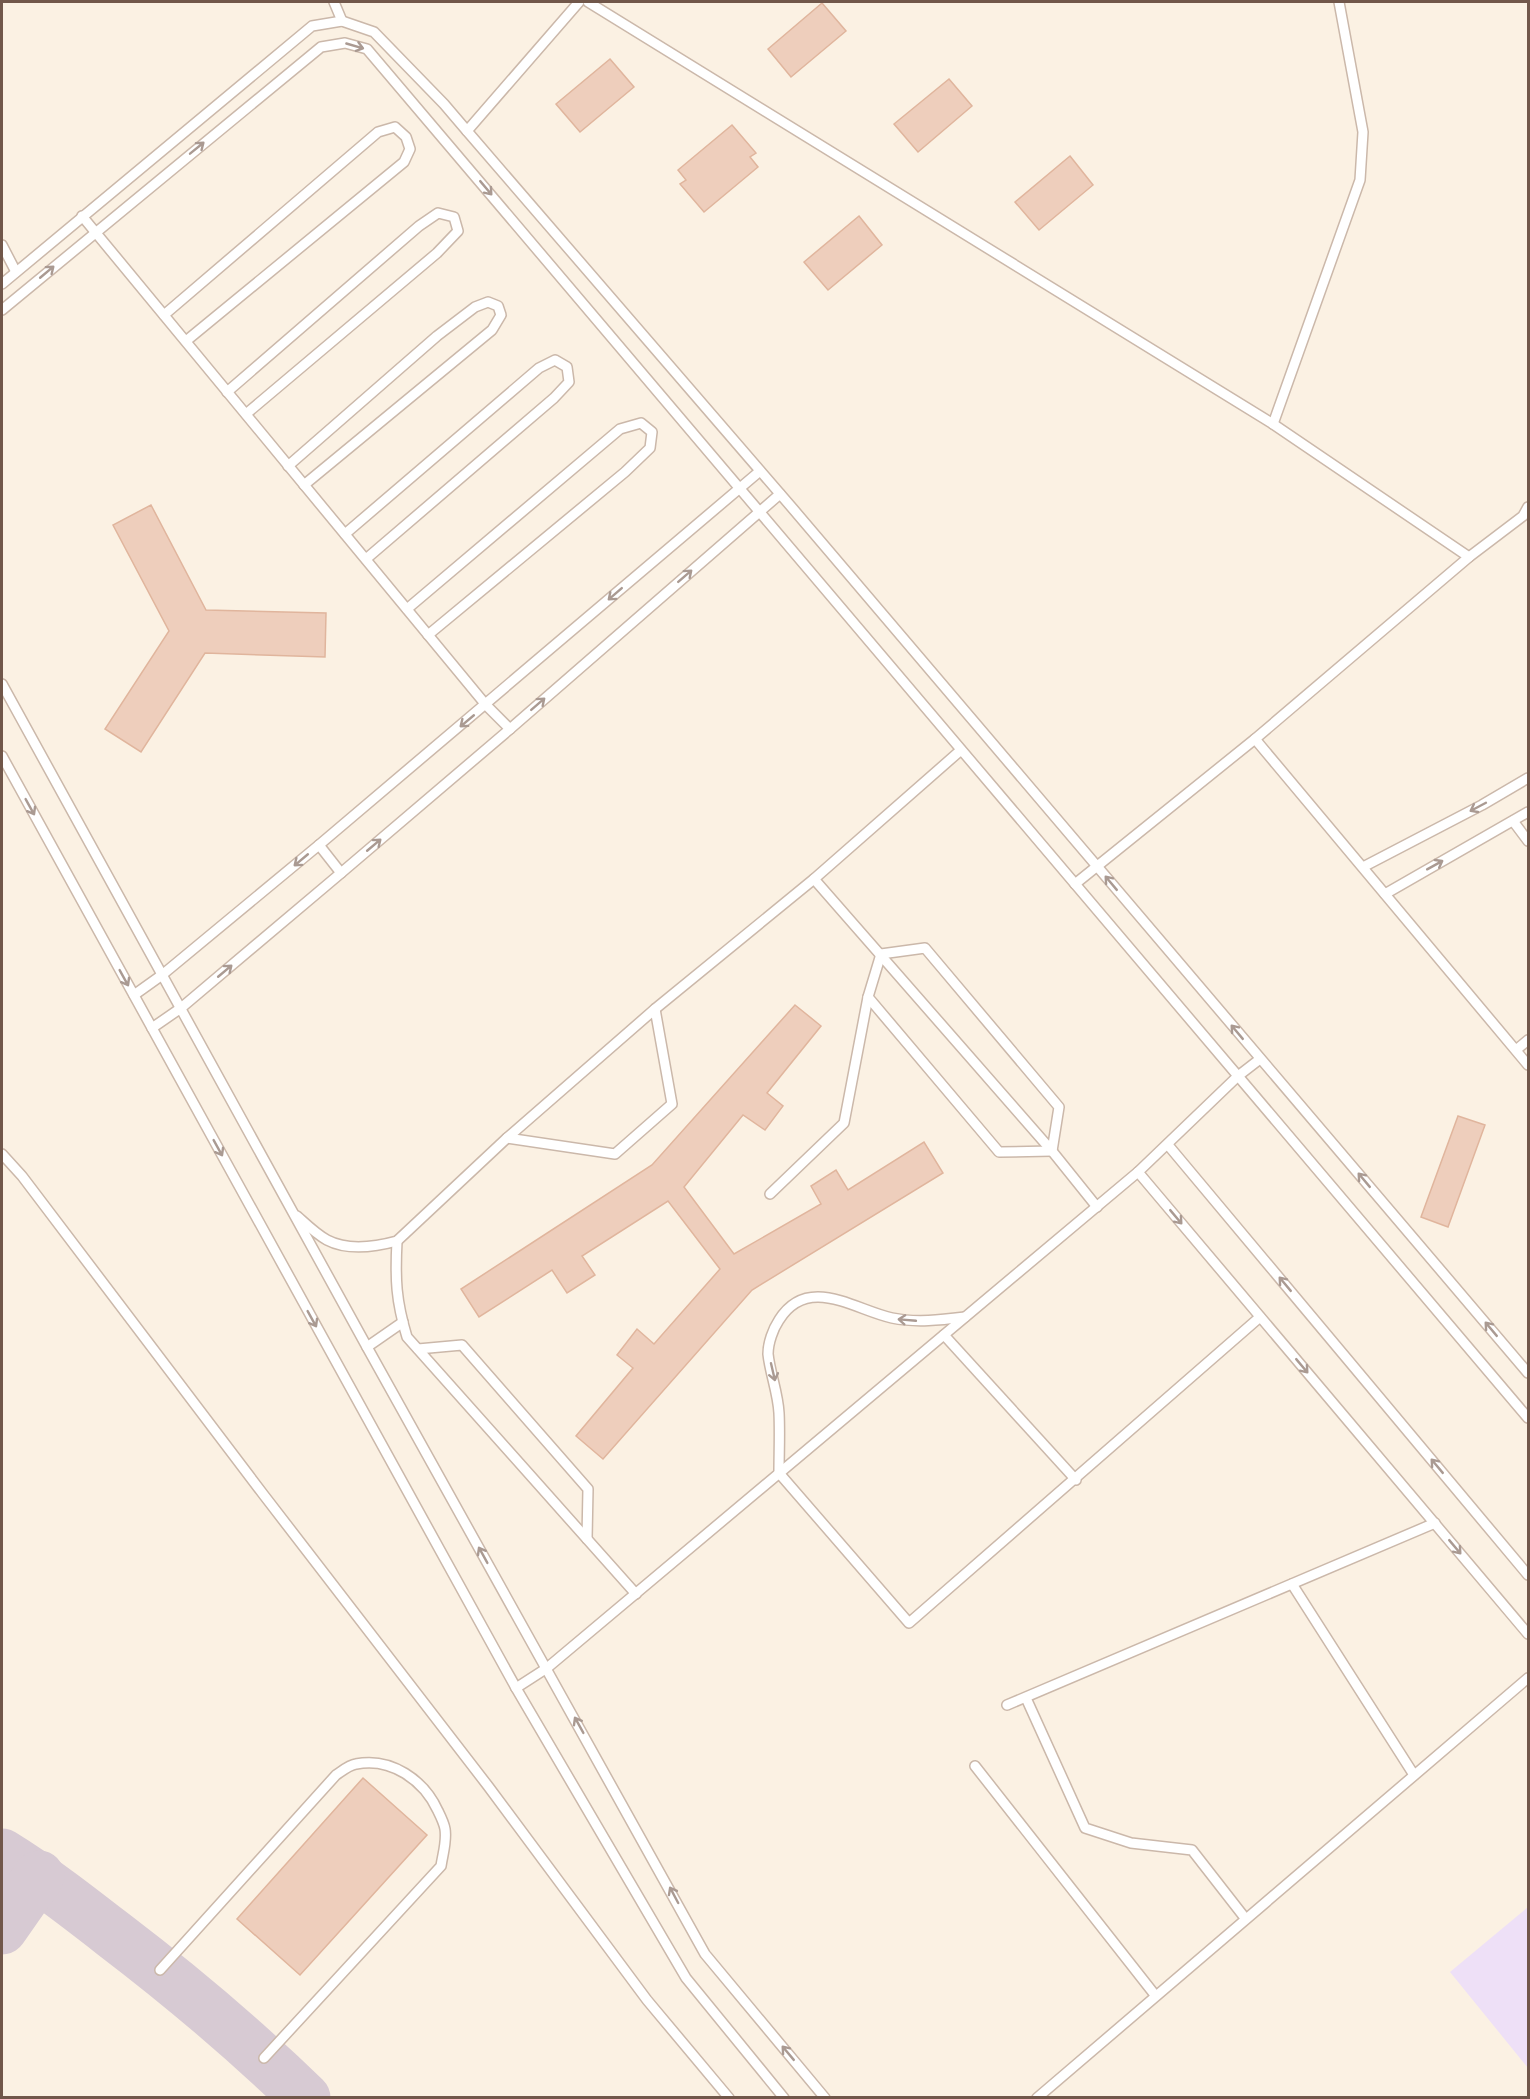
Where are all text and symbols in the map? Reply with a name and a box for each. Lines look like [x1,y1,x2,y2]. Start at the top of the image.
one-way arrow [345,40,364,52]
one-way arrow [189,142,205,155]
one-way arrow [479,180,493,195]
one-way arrow [38,266,54,279]
one-way arrow [677,569,692,583]
one-way arrow [608,587,623,601]
one-way arrow [530,697,545,711]
one-way arrow [460,714,475,728]
one-way arrow [24,798,36,815]
one-way arrow [1469,802,1487,813]
one-way arrow [366,838,382,851]
one-way arrow [293,853,309,866]
one-way arrow [1426,859,1444,870]
one-way arrow [1104,876,1118,891]
one-way arrow [217,964,233,977]
one-way arrow [119,968,130,986]
one-way arrow [1231,1024,1244,1040]
one-way arrow [213,1139,224,1157]
one-way arrow [1357,1173,1371,1188]
one-way arrow [1169,1209,1183,1224]
one-way arrow [1278,1276,1291,1292]
one-way arrow [306,1310,318,1327]
one-way arrow [898,1314,918,1325]
one-way arrow [1484,1321,1497,1337]
one-way arrow [1295,1358,1308,1374]
one-way arrow [767,1362,779,1381]
one-way arrow [1430,1459,1444,1474]
one-way arrow [1448,1539,1461,1555]
one-way arrow [477,1547,489,1564]
one-way arrow [573,1717,585,1734]
one-way arrow [668,1887,680,1904]
one-way arrow [781,2045,794,2061]

